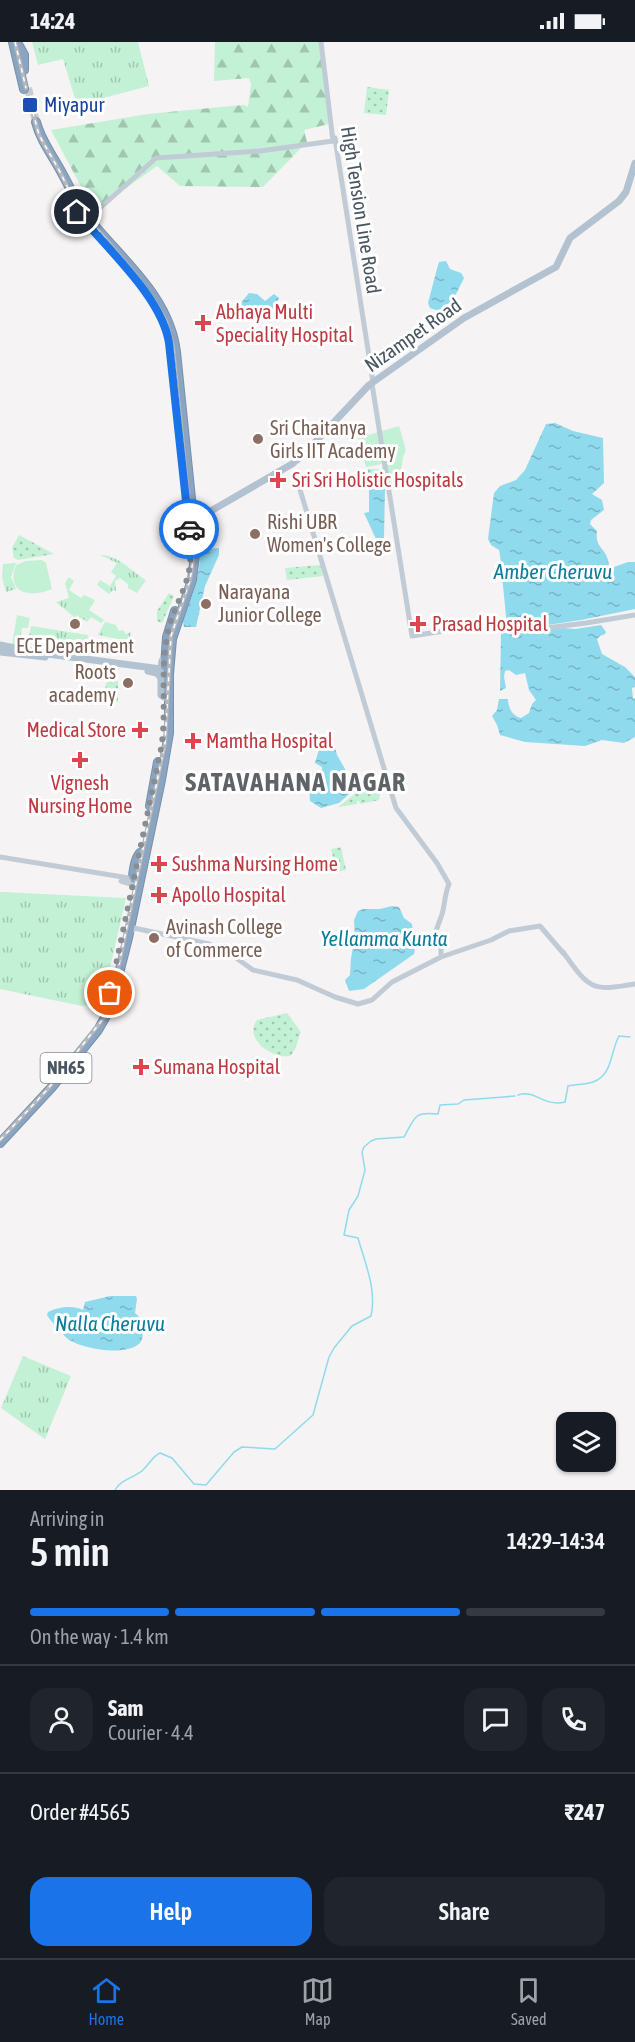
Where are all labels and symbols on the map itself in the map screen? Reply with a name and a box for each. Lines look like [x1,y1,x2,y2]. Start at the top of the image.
place label: Miyapur [44,93,105,116]
marker: Miyapur [21,96,39,114]
street label: High Tension Line Road [337,125,386,295]
pin [51,186,102,237]
street label: Nizampet Road [360,293,465,376]
place label: Abhaya Multi Speciality Hospital [216,300,354,346]
marker: Abhaya Multi Speciality Hospital [194,314,212,332]
place label: Sri Chaitanya Girls IIT Academy [270,416,396,462]
marker: Sri Chaitanya Girls IIT Academy [251,432,265,446]
place label: Sri Sri Holistic Hospitals [292,468,463,491]
marker: Sri Sri Holistic Hospitals [269,471,287,489]
courier [159,499,219,559]
place label: Rishi UBR Women's College [267,510,391,556]
marker: Rishi UBR Women's College [248,527,262,541]
water label: Amber Cheruvu [493,559,612,583]
place label: Narayana Junior College [218,580,322,626]
marker: Narayana Junior College [199,597,213,611]
place label: Prasad Hospital [432,612,548,635]
marker: Prasad Hospital [409,615,427,633]
marker: ECE Department [68,617,82,631]
place label: ECE Department [16,634,134,657]
place label: Roots academy [49,660,116,706]
marker: Roots academy [121,676,135,690]
place label: Medical Store [26,718,126,741]
marker: Medical Store [131,721,149,739]
place label: Mamtha Hospital [206,729,334,752]
marker: Mamtha Hospital [184,732,202,750]
marker: Vignesh Nursing Home [71,751,89,769]
district label: SATAVAHANA NAGAR [185,767,407,797]
place label: Vignesh Nursing Home [28,771,132,817]
place label: Sushma Nursing Home [172,852,338,875]
marker: Sushma Nursing Home [150,855,168,873]
place label: Apollo Hospital [172,883,286,906]
marker: Apollo Hospital [150,886,168,904]
place label: Avinash College of Commerce [166,915,282,961]
water label: Yellamma Kunta [320,926,448,950]
marker: Avinash College of Commerce [147,931,161,945]
pin [84,967,135,1018]
road number: NH65 [40,1053,92,1083]
place label: Sumana Hospital [154,1055,281,1078]
marker: Sumana Hospital [132,1058,150,1076]
water label: Nalla Cheruvu [55,1311,165,1335]

